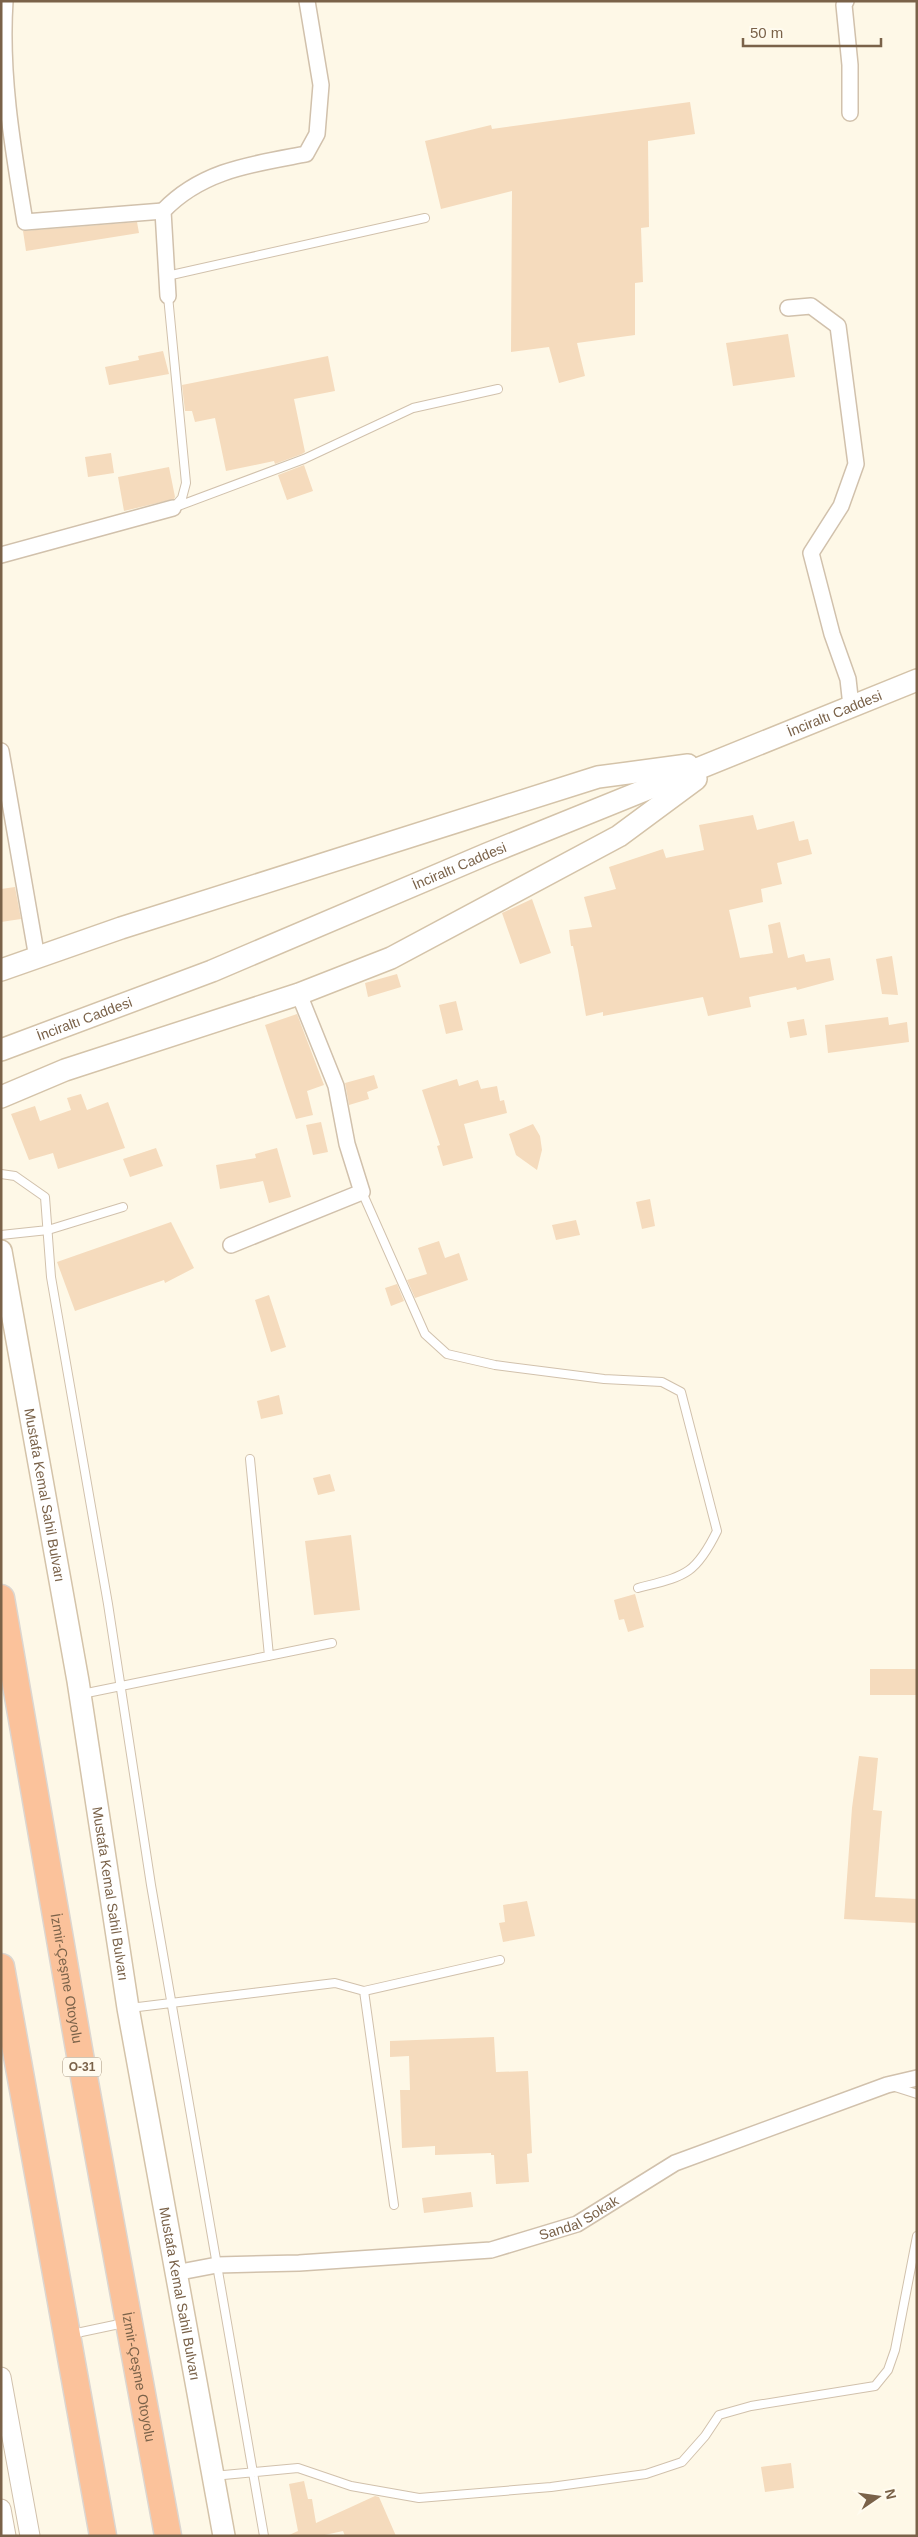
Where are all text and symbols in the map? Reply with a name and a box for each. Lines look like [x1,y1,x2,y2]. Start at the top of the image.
scale bar [743,15,880,47]
text: 50 m [750,24,783,41]
street label: İnciraltı Caddesi [785,687,884,740]
street label: İnciraltı Caddesi [409,839,509,893]
street label: İnciraltı Caddesi [34,994,134,1044]
street label: Mustafa Kemal Sahil Bulvarı [21,1407,68,1583]
street label: Mustafa Kemal Sahil Bulvarı [89,1805,132,1982]
street label: İzmir-Çeşme Otoyolu [48,1912,86,2045]
road number: O-31 [63,2058,101,2076]
street label: Sandal Sokak [537,2192,622,2243]
street label: Mustafa Kemal Sahil Bulvarı [156,2206,204,2382]
street label: İzmir-Çeşme Otoyolu [119,2311,159,2443]
north arrow [853,2472,903,2522]
text: N [882,2487,900,2501]

